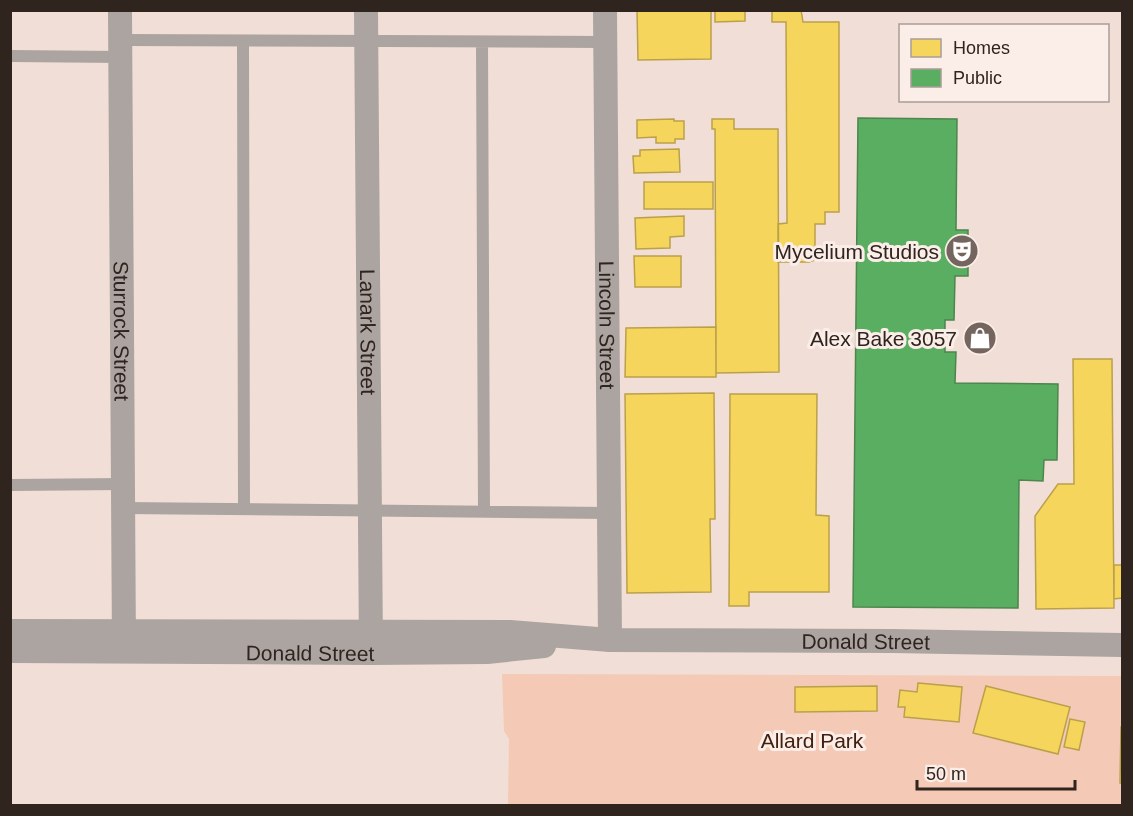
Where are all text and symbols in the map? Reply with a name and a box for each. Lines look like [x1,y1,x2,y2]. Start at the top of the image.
legend [899,24,1109,102]
text: Homes [953,38,1010,58]
text: Public [953,68,1002,88]
theatre icon: Mycelium Studios [944,233,980,269]
place label: Mycelium Studios [774,240,939,263]
street label: Sturrock Street [110,261,134,401]
street label: Lincoln Street [595,261,620,389]
street label: Lanark Street [357,269,380,395]
shop icon: Alex Bake 3057 [962,320,998,356]
place label: Alex Bake 3057 [810,327,957,350]
street label: Donald Street [801,629,930,653]
street label: Donald Street [246,641,375,665]
park label: Allard Park [761,729,864,752]
scale bar [917,753,1074,791]
text: 50 m [926,764,966,784]

